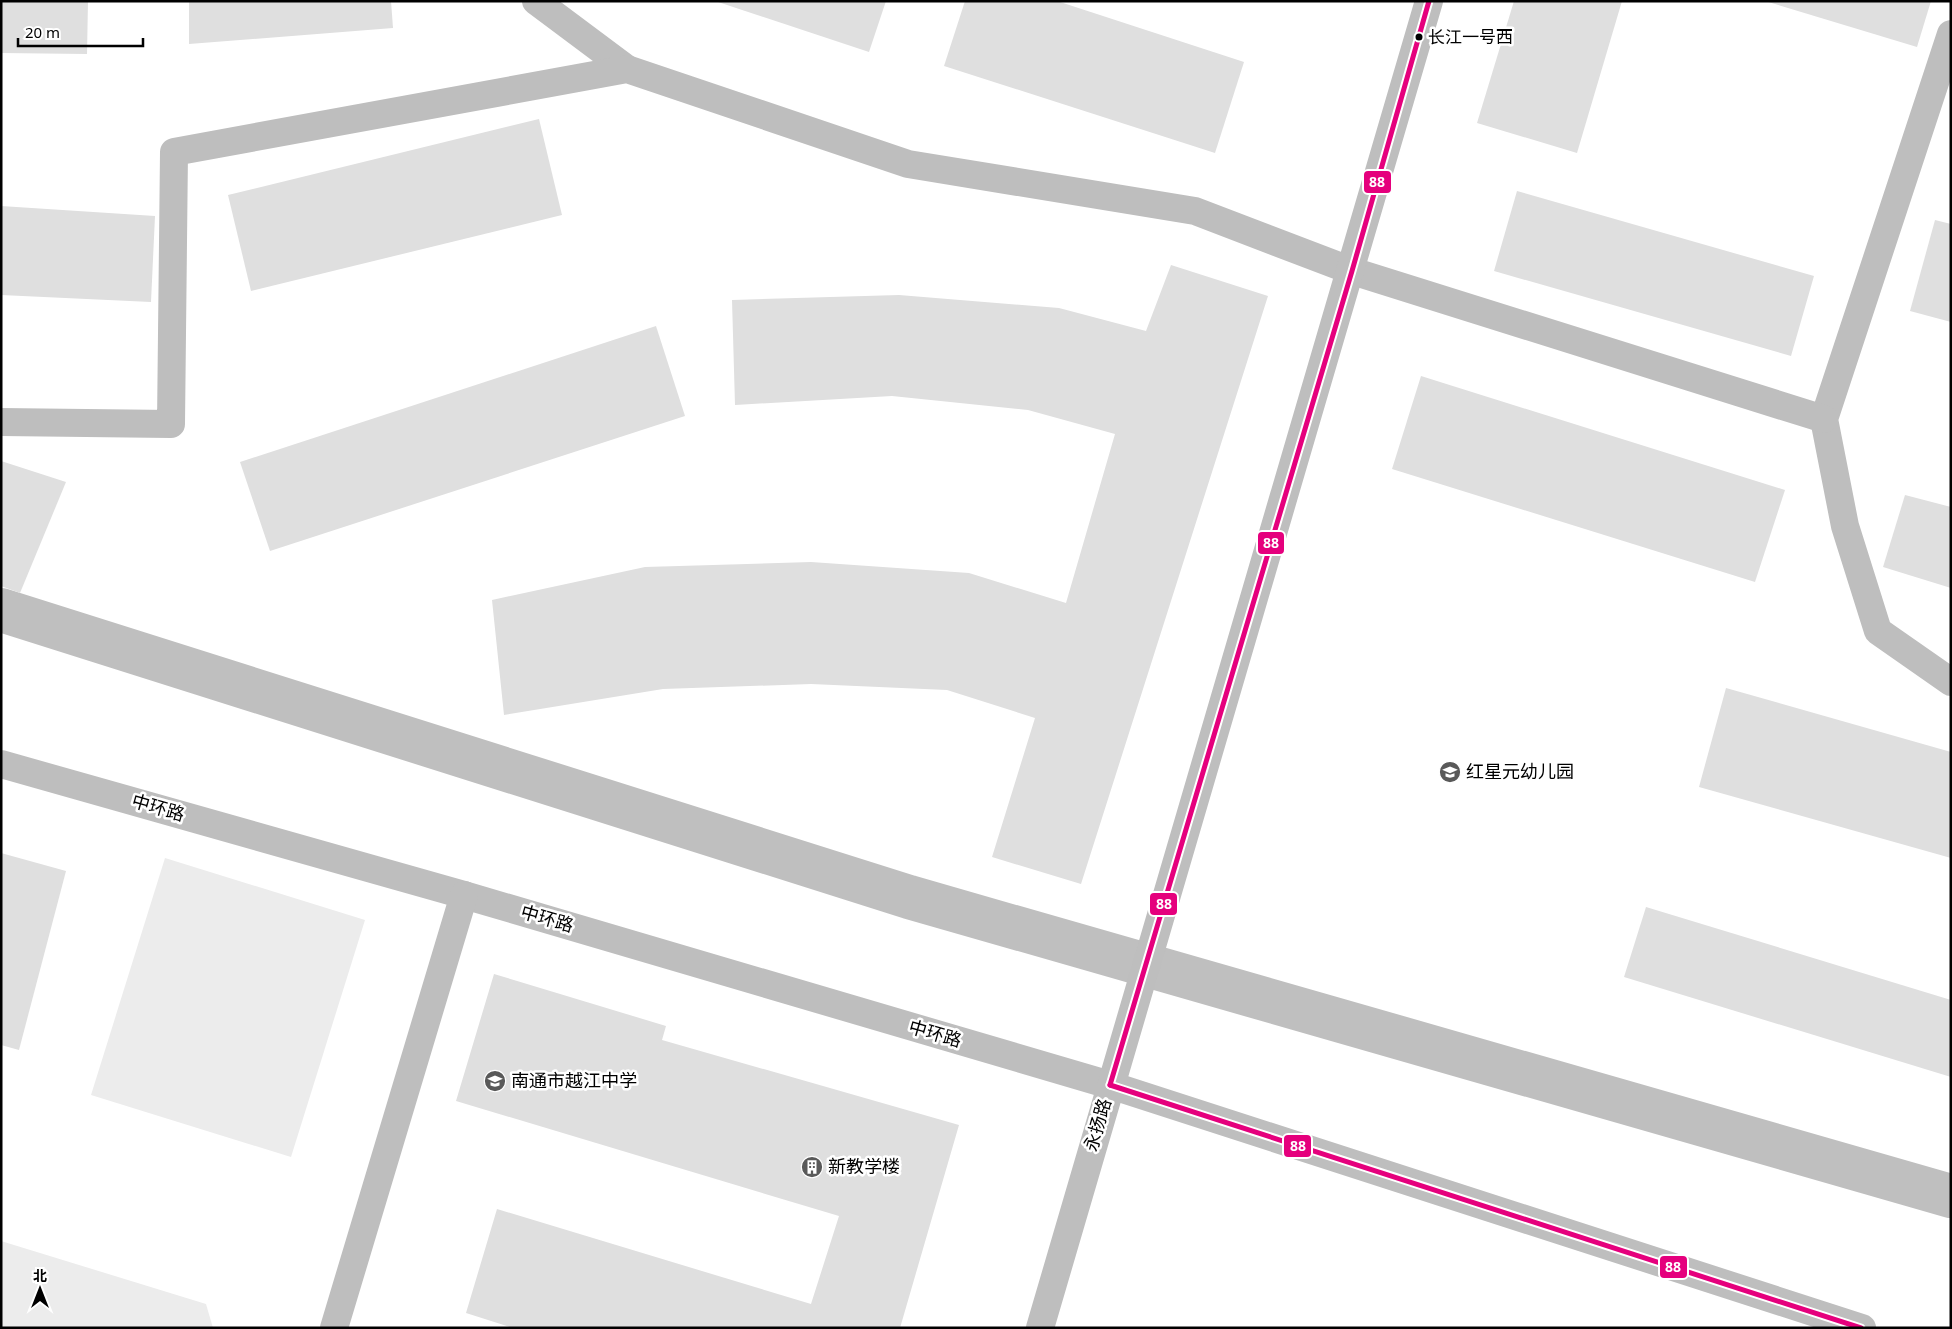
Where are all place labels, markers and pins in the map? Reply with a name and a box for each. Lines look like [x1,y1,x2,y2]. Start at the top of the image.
place label: 长江一号西 [1428,25,1513,48]
marker: 长江一号西 [1414,32,1424,42]
place label: 红星元幼儿园 [1466,759,1574,783]
school or university icon: 红星元幼儿园 [1438,760,1462,784]
place label: 南通市越江中学 [511,1068,637,1092]
school or university icon: 南通市越江中学 [483,1069,507,1093]
place label: 新教学楼 [828,1154,900,1178]
building icon: 新教学楼 [800,1155,824,1179]

